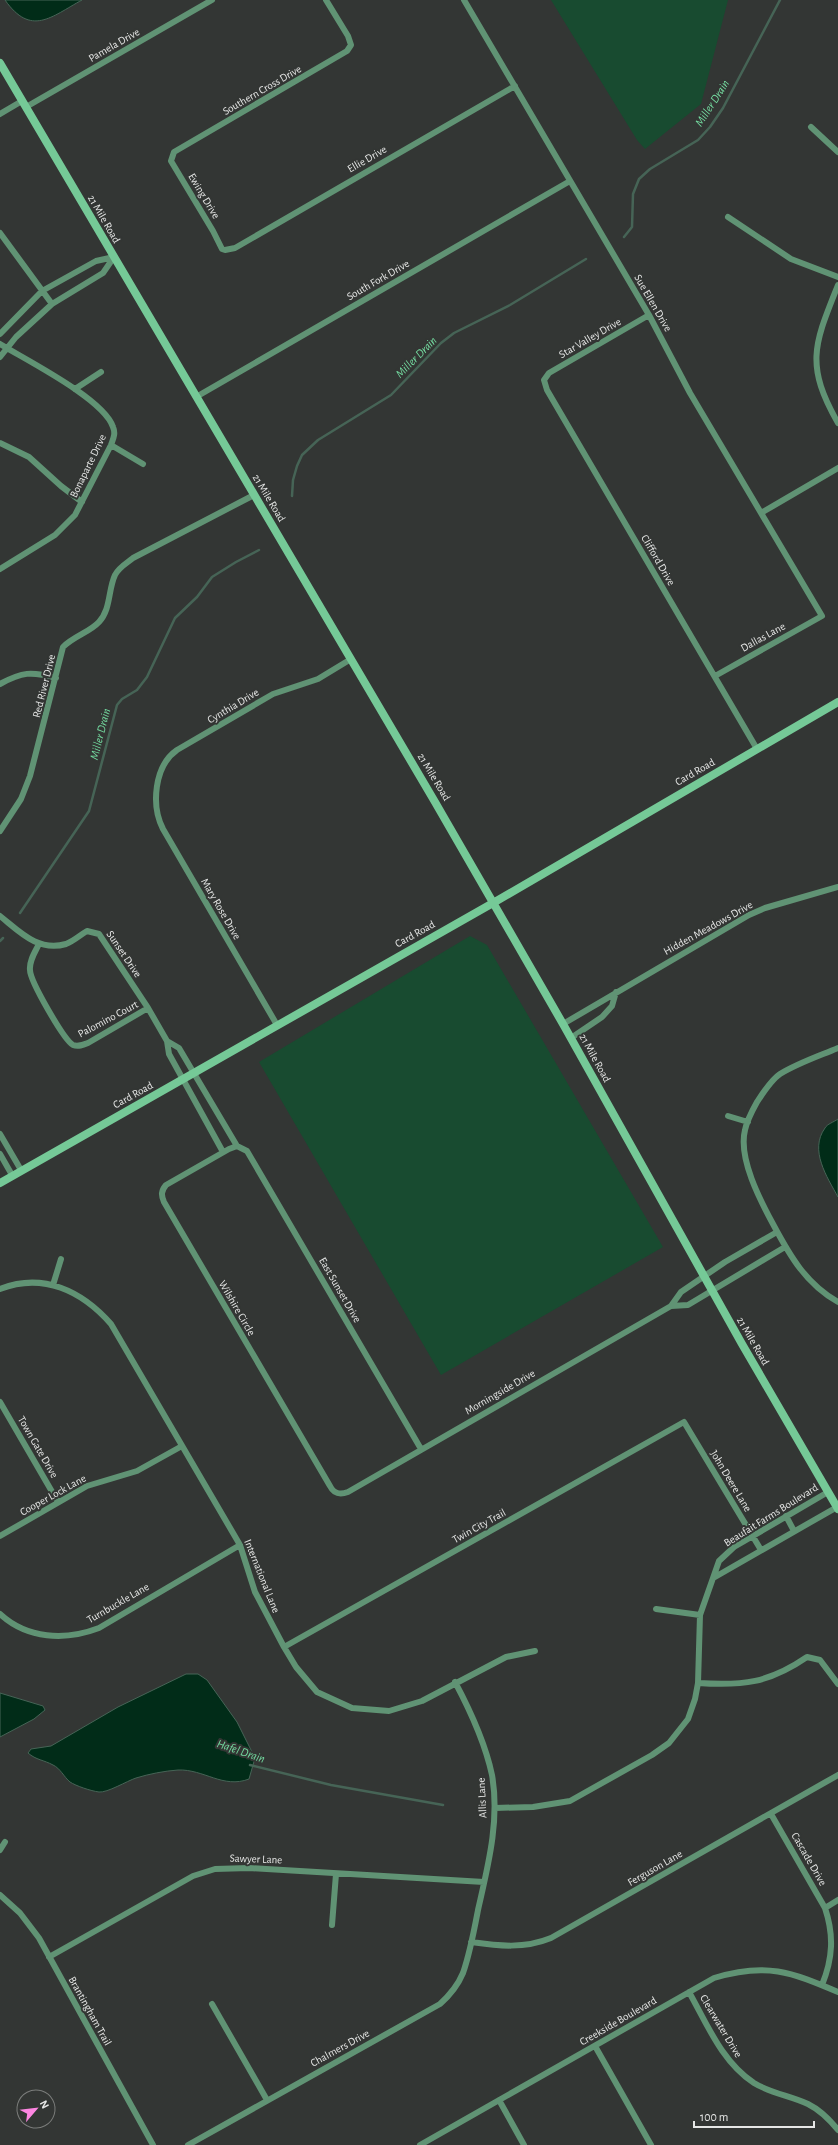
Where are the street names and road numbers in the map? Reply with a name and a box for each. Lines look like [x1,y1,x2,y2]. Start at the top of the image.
street label: Pamela Drive [87,26,141,64]
street label: Southern Cross Drive [221,63,303,117]
street label: Ellie Drive [346,143,388,175]
street label: Ewing Drive [186,171,222,221]
street label: 21 Mile Road [86,193,122,245]
street label: South Fork Drive [345,258,411,302]
street label: Sue Ellen Drive [632,273,674,333]
street label: Star Valley Drive [557,316,623,360]
street label: Bonaparte Drive [68,433,108,499]
street label: 21 Mile Road [251,472,288,524]
street label: Clifford Drive [639,533,677,587]
street label: Dallas Lane [739,620,787,654]
street label: Red River Drive [31,653,57,719]
street label: Cynthia Drive [205,686,261,726]
street label: 21 Mile Road [416,751,453,803]
street label: Card Road [673,756,717,788]
street label: Mary Rose Drive [199,877,243,941]
street label: Hidden Meadows Drive [662,899,754,957]
street label: Card Road [393,918,437,949]
street label: Sunset Drive [104,929,144,979]
street label: Palomino Court [76,998,140,1039]
street label: 21 Mile Road [577,1032,613,1084]
street label: Card Road [111,1079,155,1110]
street label: East Sunset Drive [317,1256,363,1324]
street label: Wilshire Circle [217,1278,257,1338]
street label: 21 Mile Road [735,1315,771,1367]
street label: Morningside Drive [463,1368,537,1416]
street label: Town Gate Drive [16,1414,60,1480]
street label: John Deere Lane [708,1448,754,1514]
street label: Cooper Lock Lane [18,1472,88,1518]
street label: Beaufait Farms Boulevard [722,1481,820,1548]
street label: Twin City Trail [450,1507,508,1545]
street label: International Lane [242,1538,282,1614]
street label: Turnbuckle Lane [85,1581,151,1625]
street label: Allis Lane [475,1777,489,1819]
street label: Cascade Drive [789,1830,829,1888]
street label: Ferguson Lane [626,1848,684,1888]
street label: Sawyer Lane [230,1853,282,1865]
street label: Brantingham Trail [67,1975,113,2047]
street label: Clearwater Drive [698,1993,744,2059]
street label: Creekside Boulevard [578,1994,659,2047]
street label: Chalmers Drive [309,2027,371,2069]

